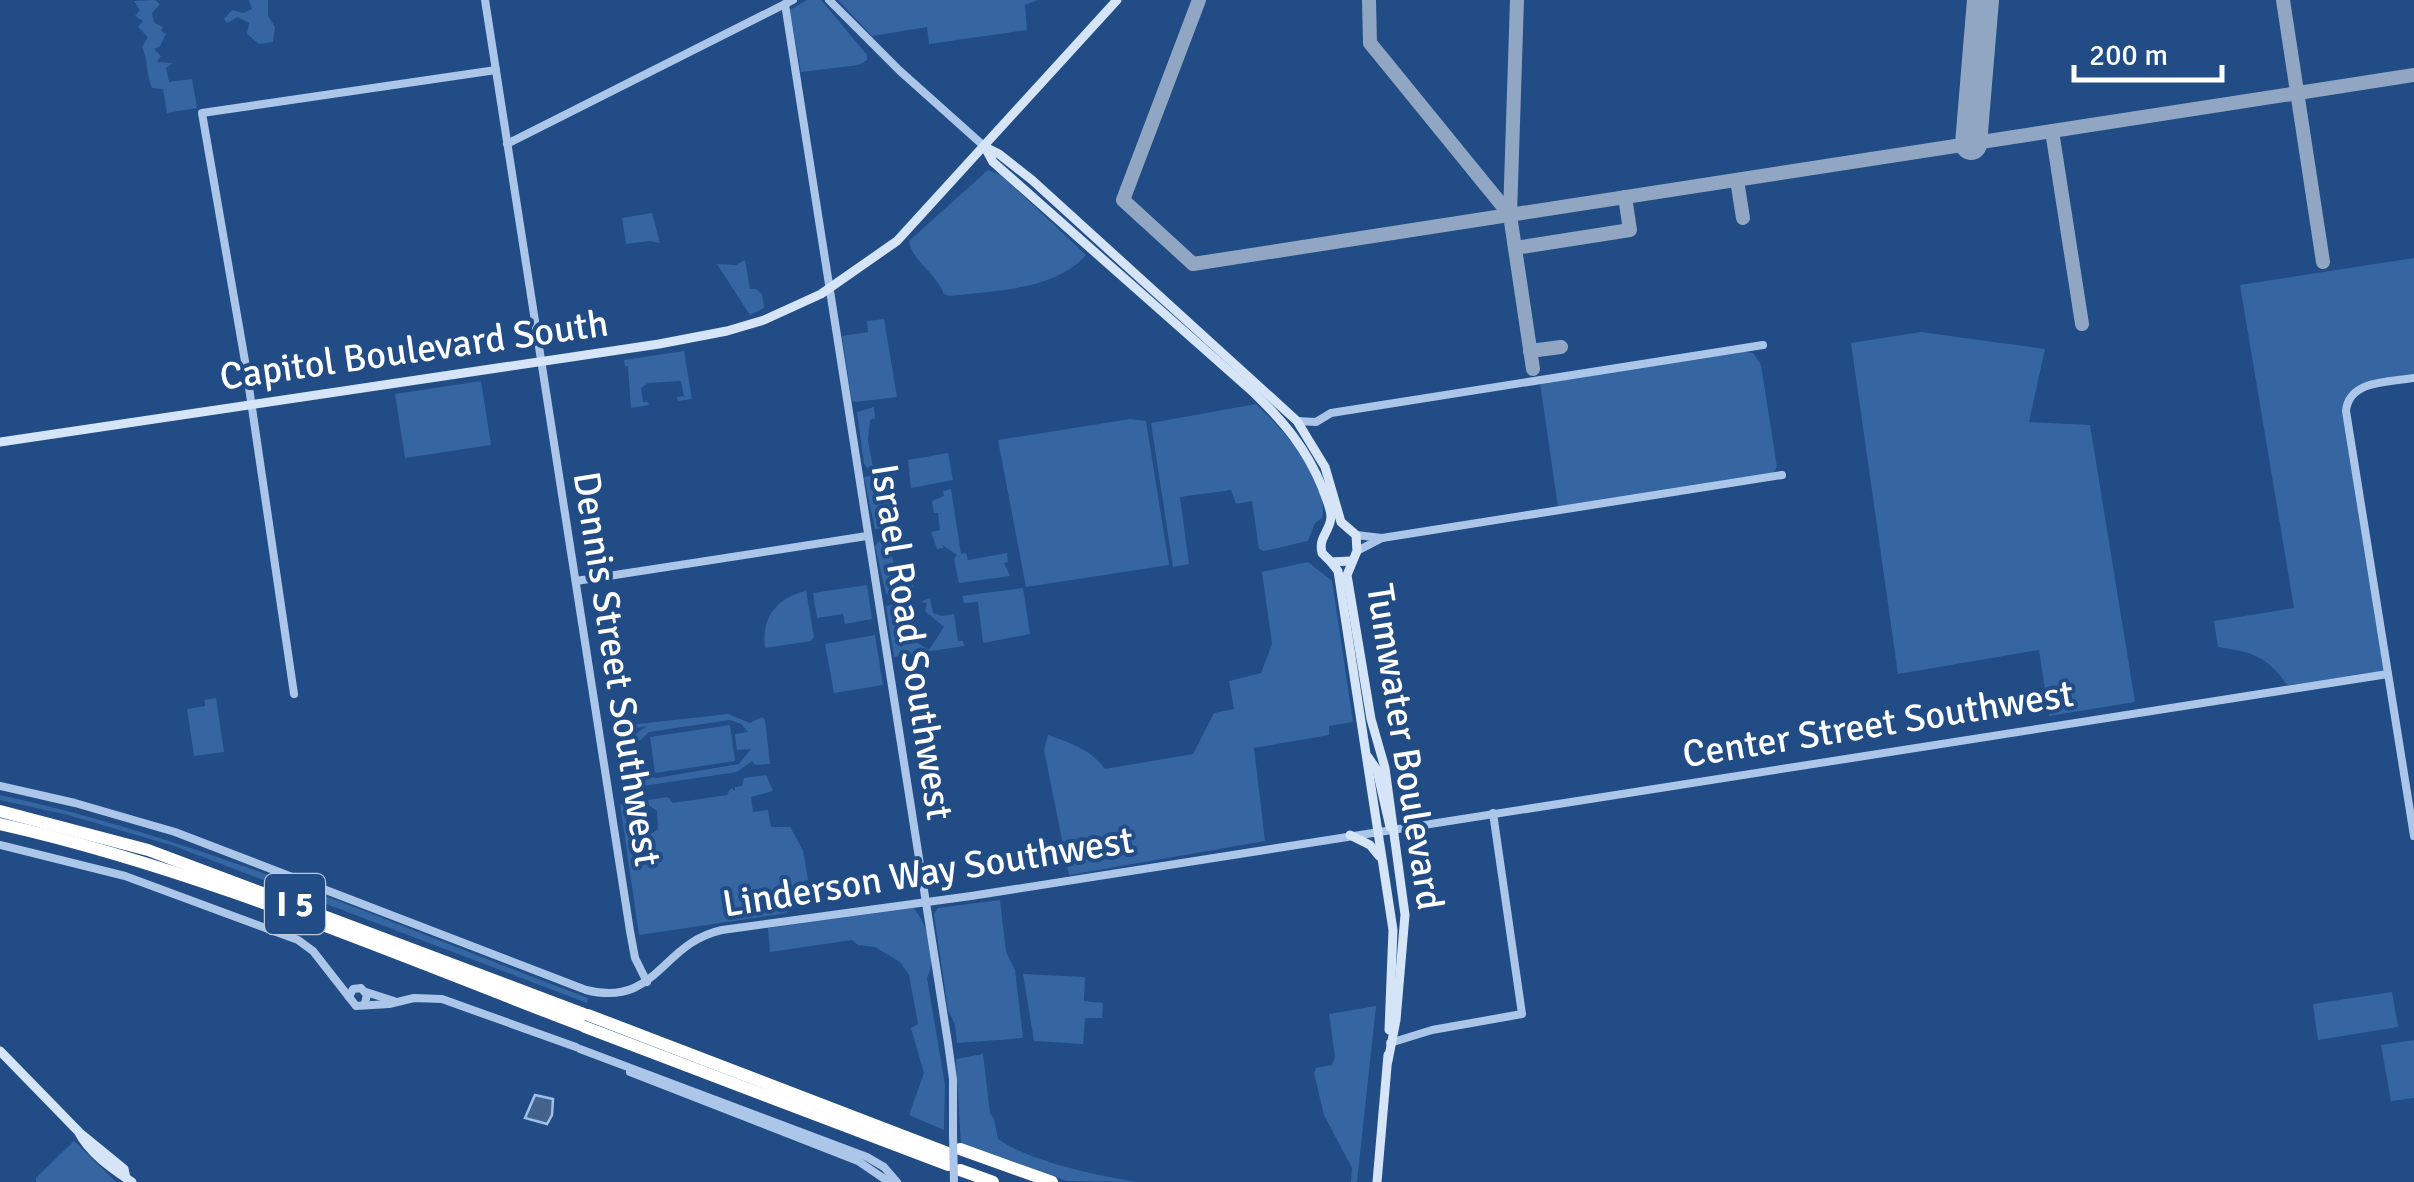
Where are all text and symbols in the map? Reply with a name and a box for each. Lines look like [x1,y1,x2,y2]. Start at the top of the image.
scale bar [2074,20,2222,82]
text: 200 m [2089,37,2168,74]
street label: Capitol Boulevard South [217,299,611,401]
street label: Israel Road Southwest [861,461,963,823]
street label: Dennis Street Southwest [563,468,671,870]
street label: Tumwater Boulevard [1356,581,1454,913]
street label: Center Street Southwest [1679,670,2077,778]
street label: Linderson Way Southwest [719,816,1137,928]
road number: I 5 [265,874,325,934]

